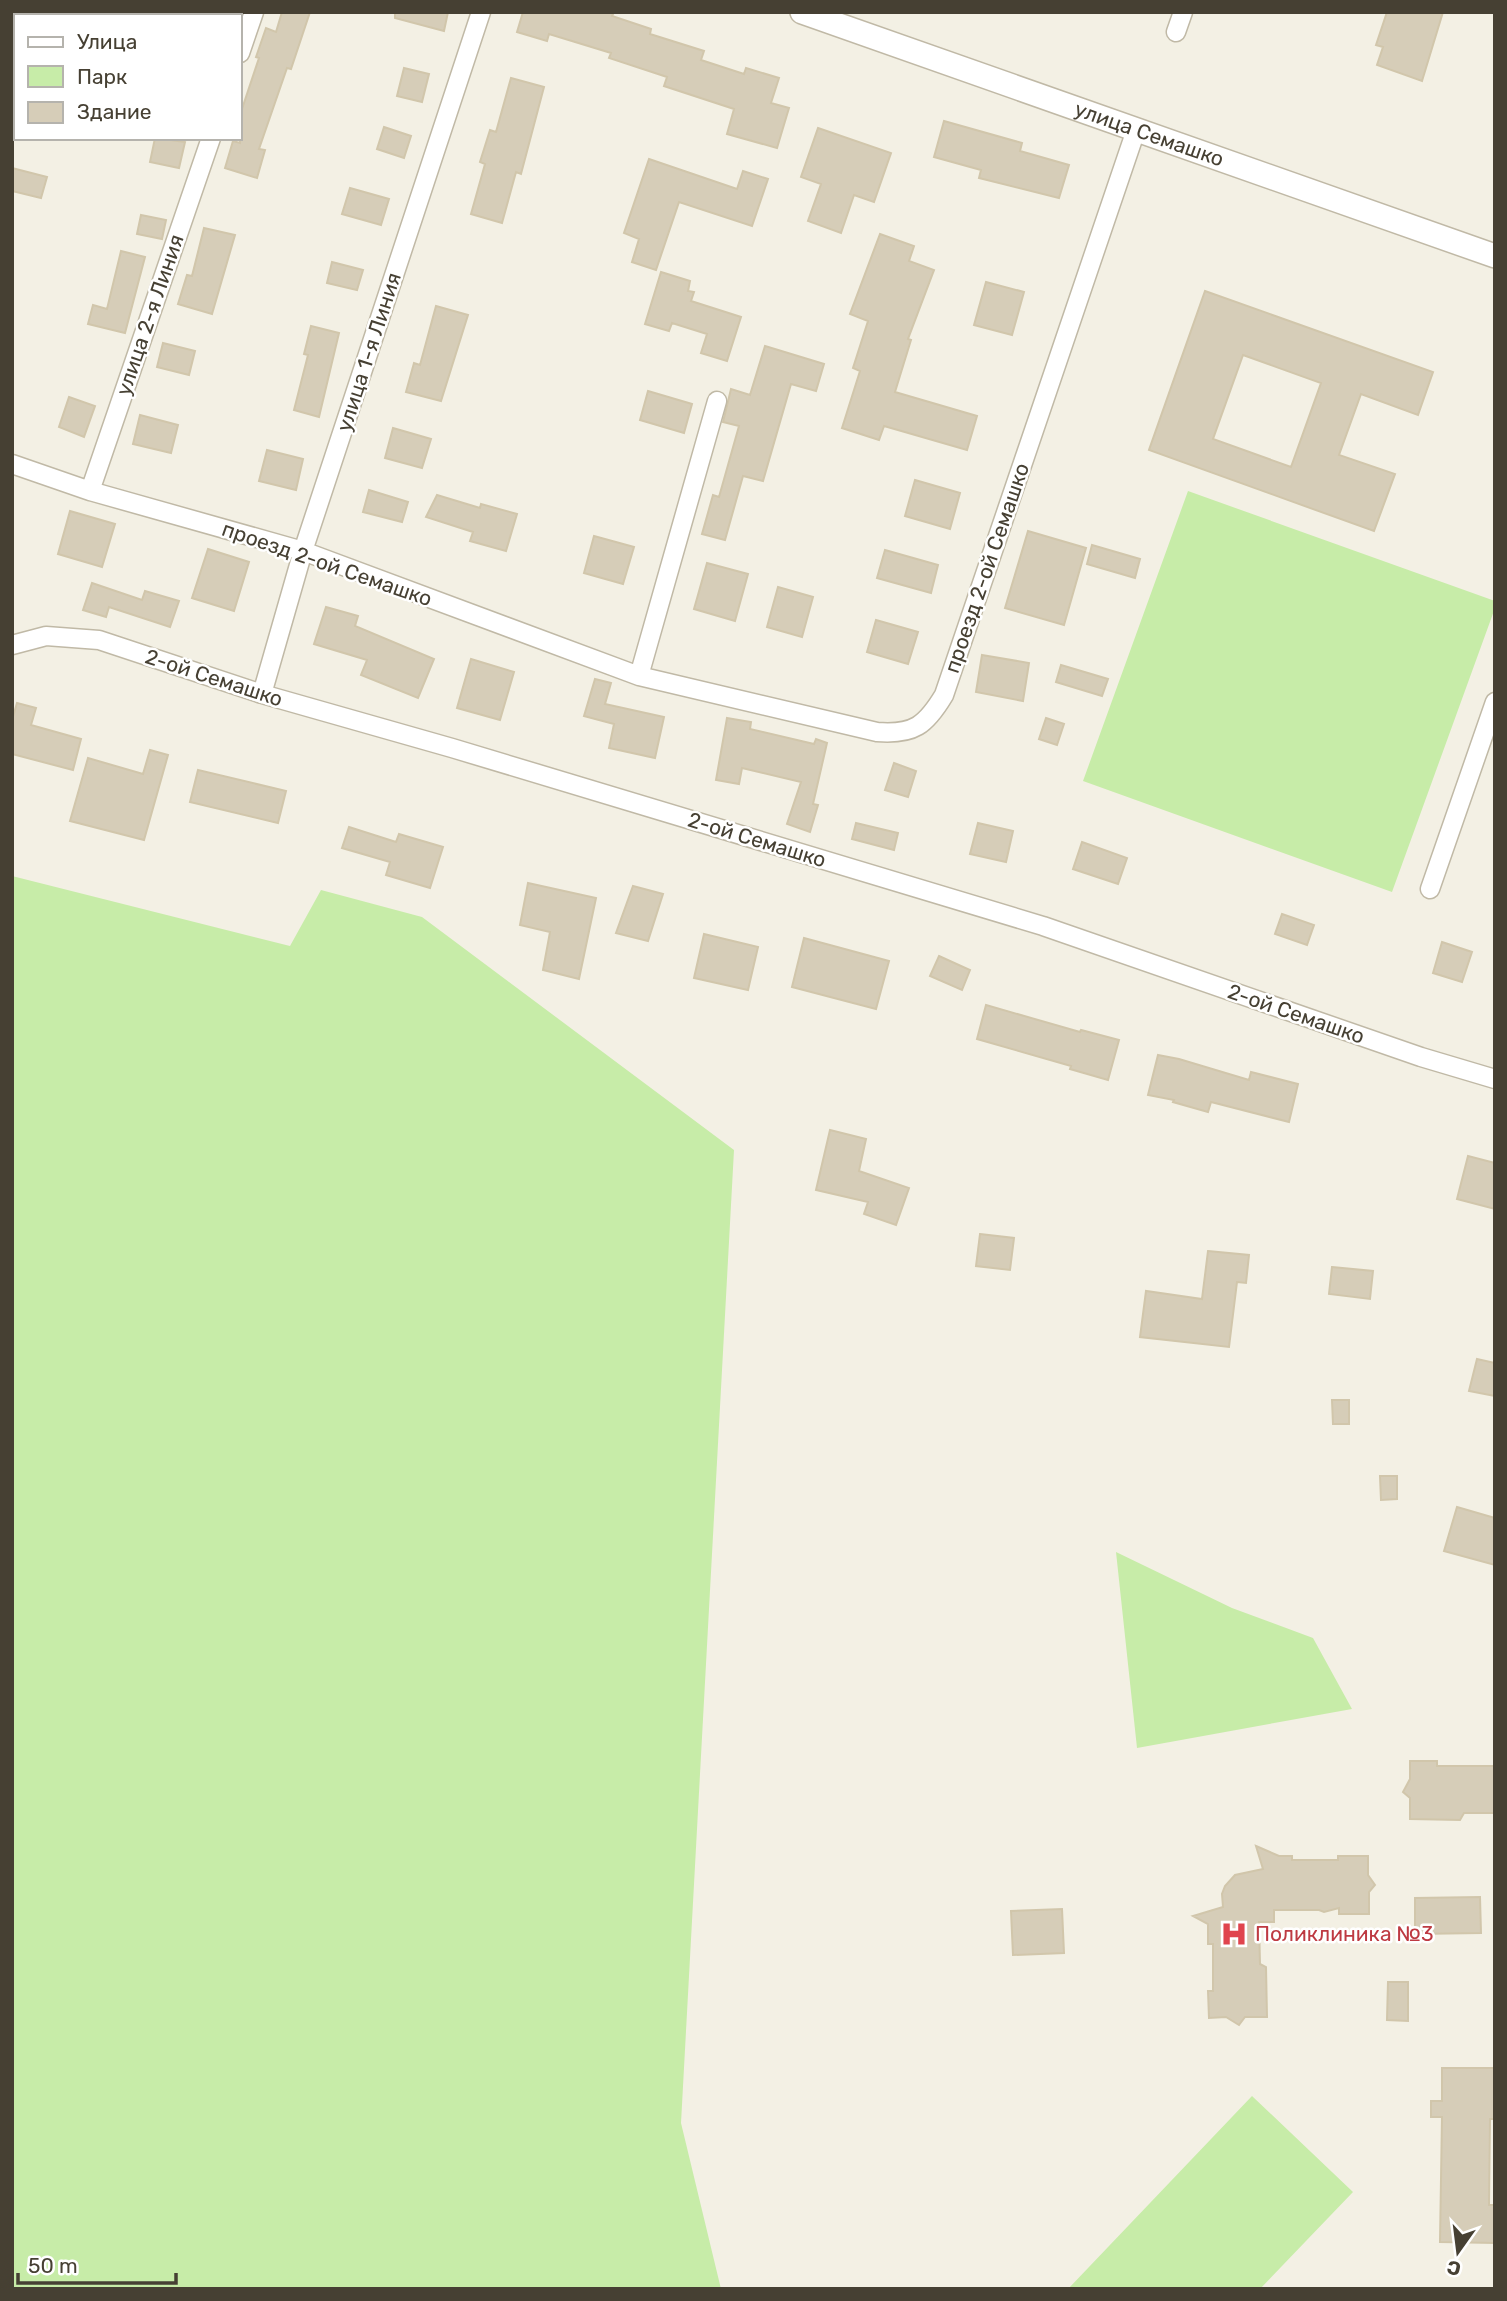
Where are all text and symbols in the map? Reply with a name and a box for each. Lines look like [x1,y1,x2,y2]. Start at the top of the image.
legend [14,14,242,140]
text: Улица [77,29,137,54]
text: Парк [77,64,127,89]
street label: улица Семашко [1071,96,1227,172]
text: Здание [77,99,152,124]
street label: улица 2-я Линия [110,231,189,399]
street label: улица 1-я Линия [331,269,406,435]
street label: проезд 2-ой Семашко [939,460,1034,676]
street label: проезд 2-ой Семашко [219,516,435,611]
street label: 2-ой Семашко [142,644,286,712]
street label: 2-ой Семашко [685,807,829,872]
street label: 2-ой Семашко [1224,978,1368,1049]
hospital icon: Поликлиника №3 [1219,1919,1249,1949]
place label: Поликлиника №3 [1255,1921,1434,1946]
north arrow [1423,2217,1493,2287]
scale bar [18,2242,175,2286]
text: 50 m [28,2253,78,2278]
text: С [1445,2255,1463,2281]

